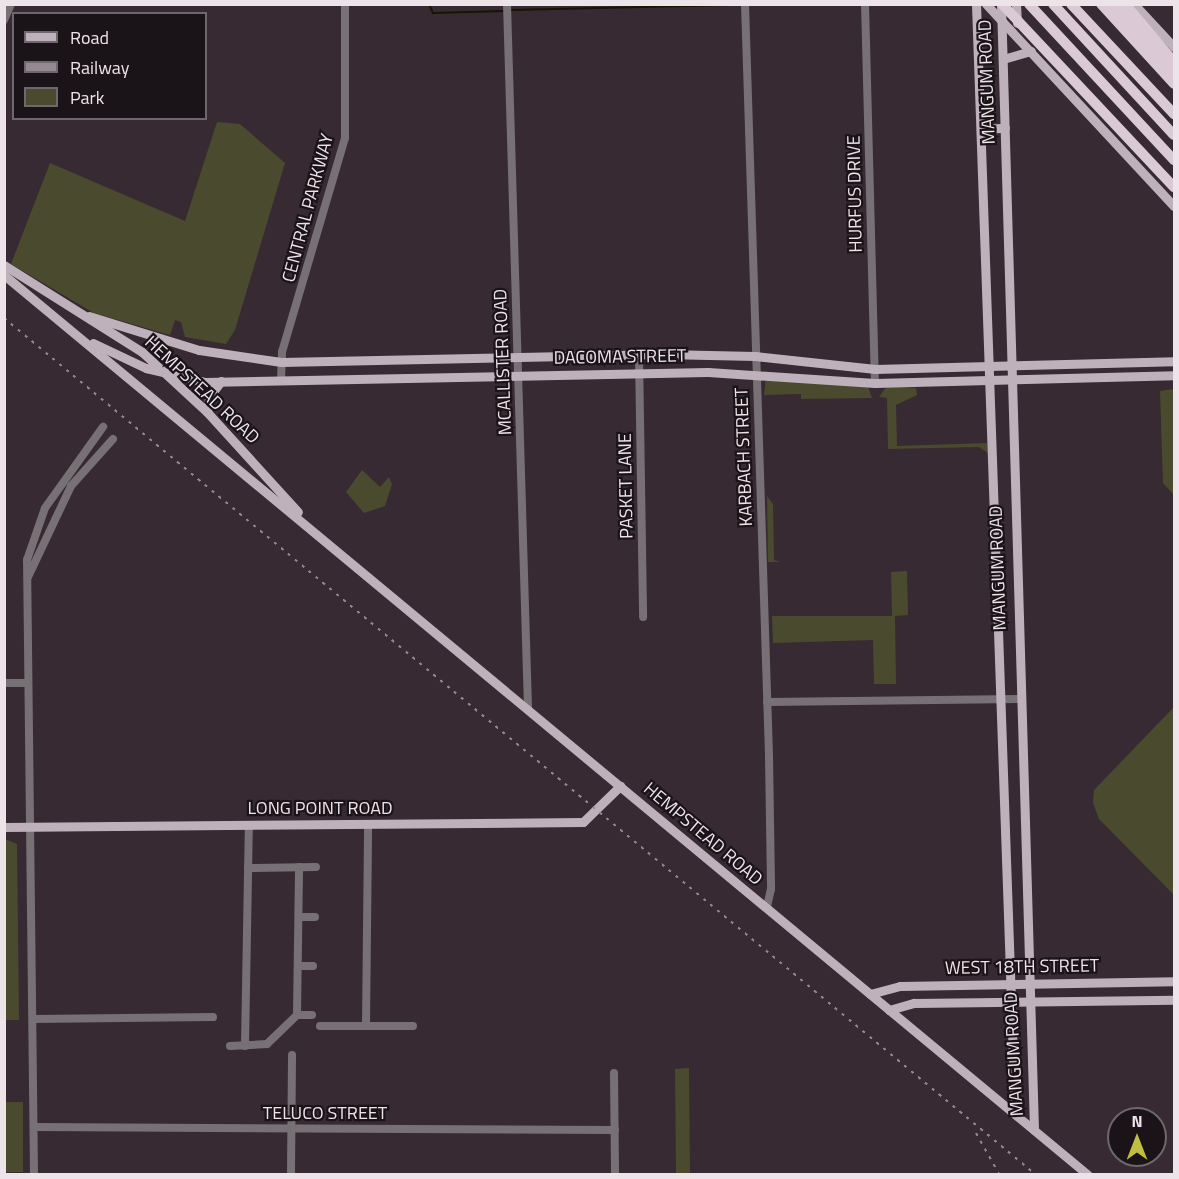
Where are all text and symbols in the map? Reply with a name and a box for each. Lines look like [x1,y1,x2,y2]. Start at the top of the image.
legend [12,12,207,120]
street label: MANGUM ROAD [974,19,1000,145]
text: Road [70,24,109,51]
text: Railway [70,54,129,81]
text: Park [70,84,104,111]
street label: CENTRAL PARKWAY [278,131,338,285]
street label: HURFUS DRIVE [843,135,867,253]
street label: MCALLISTER ROAD [490,288,516,436]
street label: HEMPSTEAD ROAD [140,331,264,449]
street label: DACOMA STREET [553,345,687,369]
street label: KARBACH STREET [731,387,757,527]
street label: PASKET LANE [614,433,638,539]
street label: MANGUM ROAD [985,505,1011,631]
street label: HEMPSTEAD ROAD [639,778,767,890]
street label: LONG POINT ROAD [247,797,393,819]
street label: WEST 18TH STREET [945,955,1099,979]
street label: MANGUM ROAD [1000,991,1028,1117]
street label: TELUCO STREET [263,1102,387,1124]
north arrow [1107,1107,1167,1167]
text: N [1131,1109,1143,1133]

